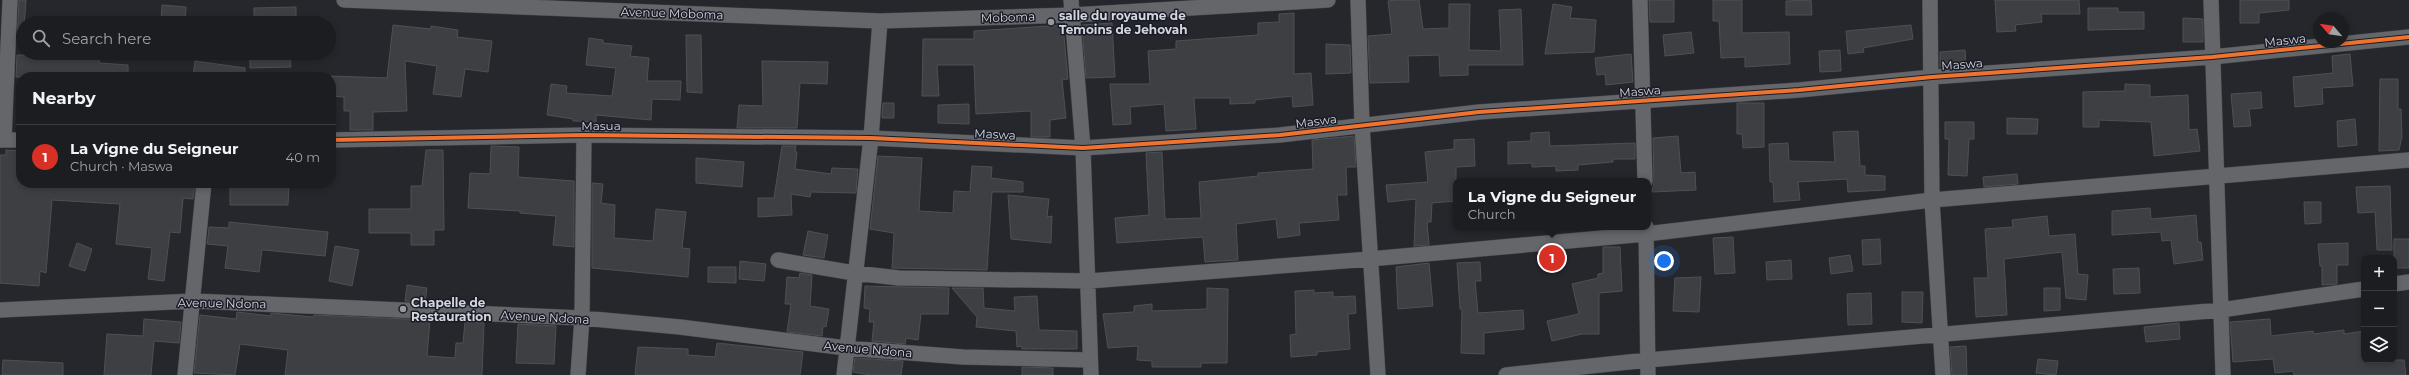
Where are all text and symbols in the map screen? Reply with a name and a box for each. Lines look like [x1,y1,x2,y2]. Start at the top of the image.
street label: Avenue Moboma [620,4,724,22]
place label: salle du royaume de Temoins de Jehovah [1059,8,1187,37]
street label: Moboma [981,9,1035,25]
north arrow [2313,12,2349,48]
search box [16,16,336,60]
marker: salle du royaume de Temoins de Jehovah [1046,17,1056,27]
icon: search [30,27,52,49]
text: Search here [62,29,151,48]
street label: Maswa [2263,30,2307,50]
street label: Maswa [1941,55,1983,73]
street label: Maswa [1619,82,1661,100]
text: Nearby [32,88,96,108]
street label: Maswa [1294,111,1338,131]
street label: Masua [581,118,621,133]
street label: Maswa [974,125,1016,143]
text: La Vigne du Seigneur [70,139,239,158]
text: 1 [42,149,48,165]
text: 40 m [286,149,320,165]
text: Church · Maswa [70,158,173,174]
popup [1453,178,1651,230]
text: La Vigne du Seigneur [1468,187,1636,206]
text: Church [1468,206,1516,222]
pin: 1 [1539,243,1565,273]
your location [1654,251,1674,271]
map controls [2361,255,2397,363]
button: + [2361,255,2397,291]
button: − [2361,291,2397,327]
street label: Avenue Ndona [177,295,267,311]
place label: Chapelle de Restauration [411,295,492,324]
marker: Chapelle de Restauration [398,304,408,314]
street label: Avenue Ndona [500,307,590,327]
button: layers [2361,327,2397,363]
street label: Avenue Ndona [823,338,913,360]

